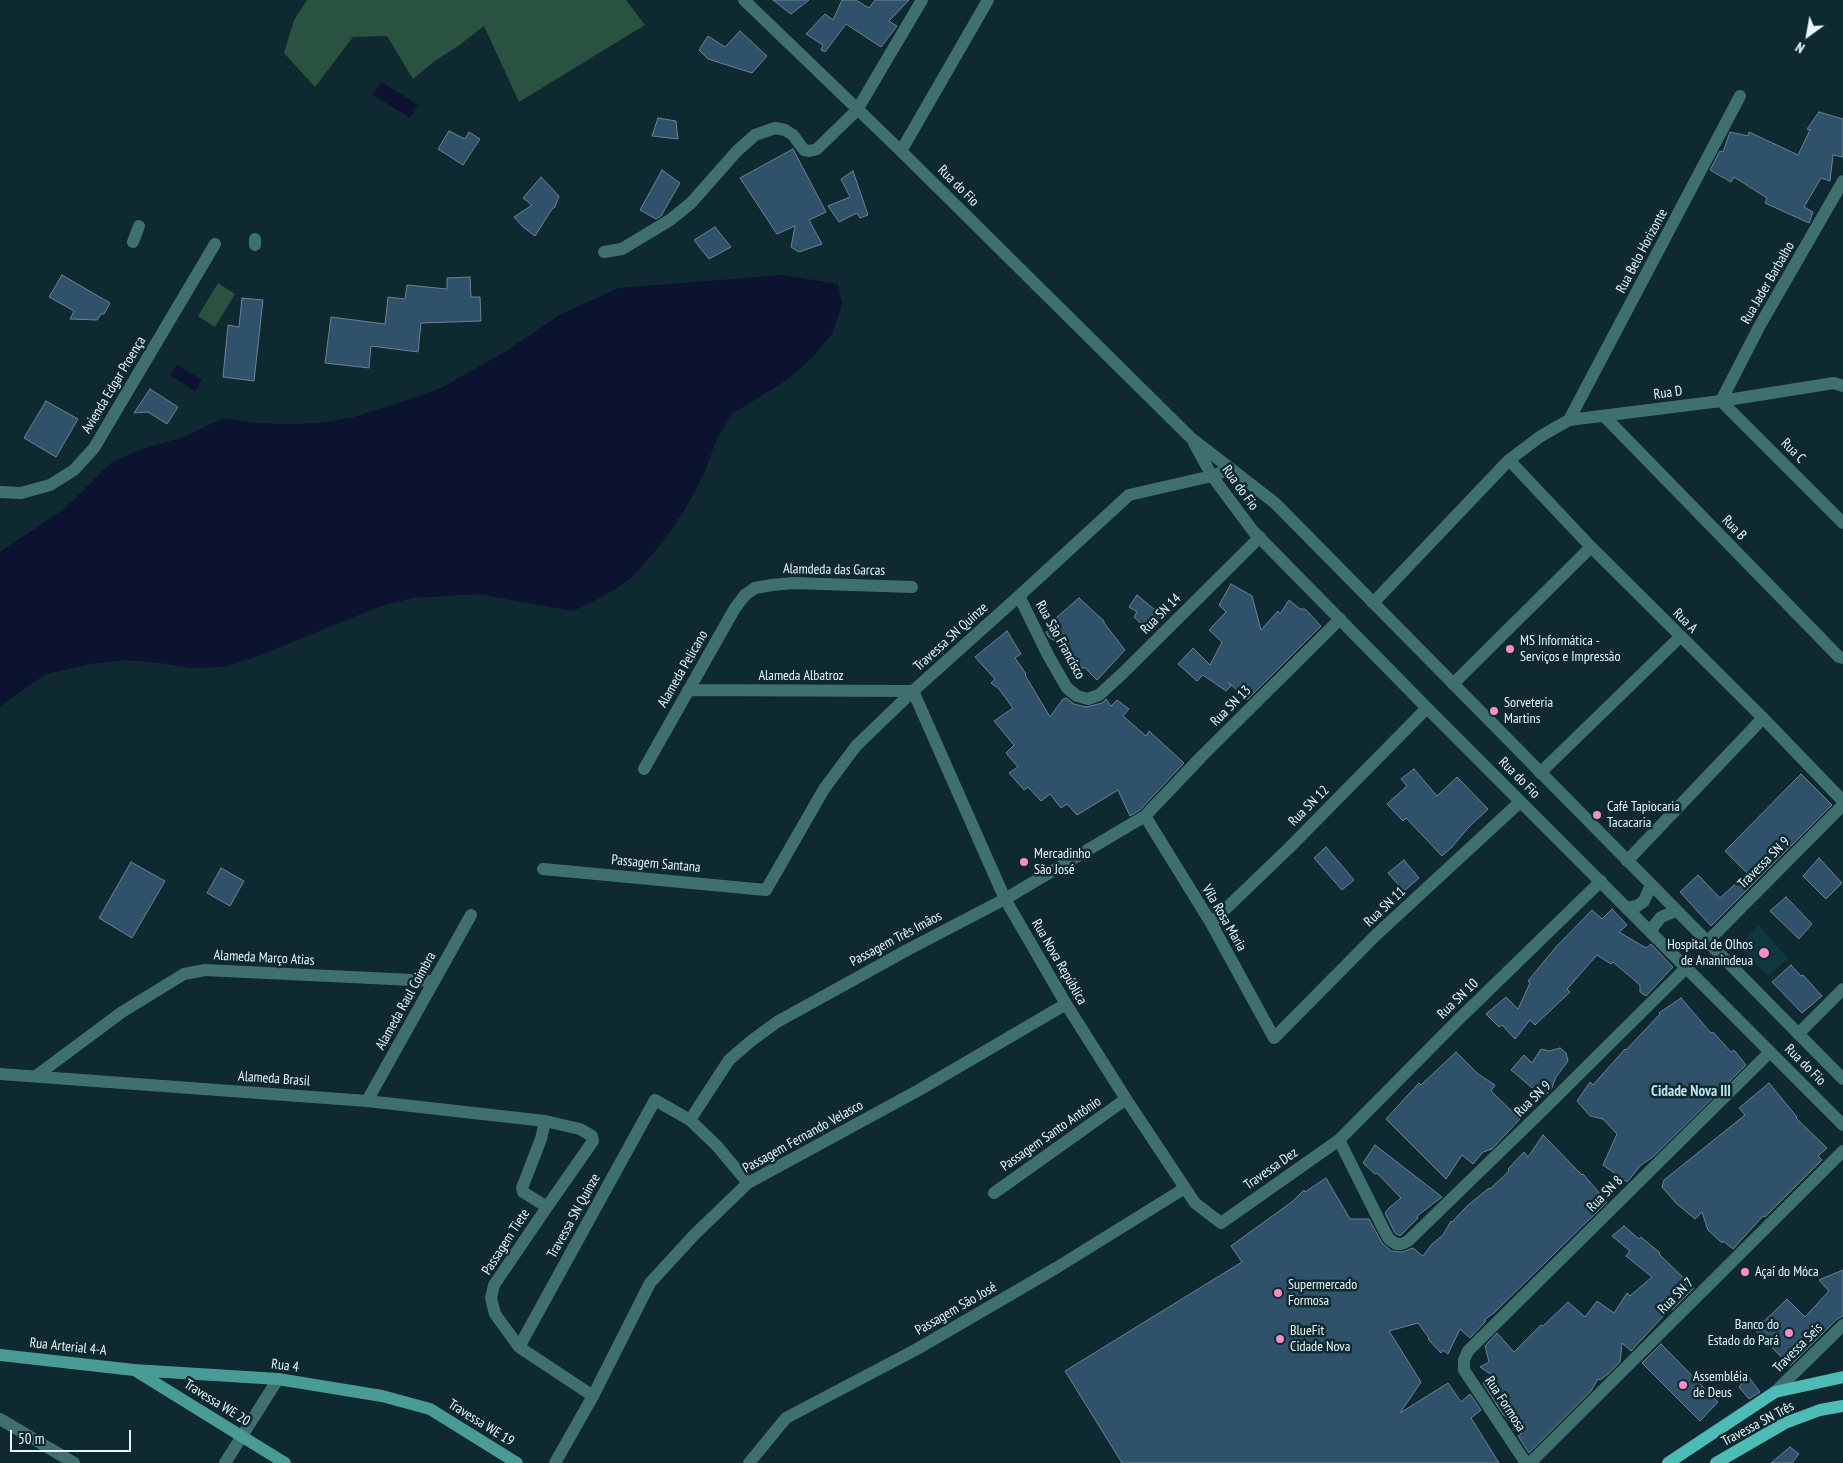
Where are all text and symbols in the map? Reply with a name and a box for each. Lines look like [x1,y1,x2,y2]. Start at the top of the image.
north arrow [1783,10,1833,60]
text: N [1792,38,1808,57]
street label: Rua do Fio [934,162,982,210]
street label: Rua Belo Horizonte [1613,206,1671,296]
street label: Rua Jader Barbalho [1738,239,1798,327]
street label: Avienda Edgar Proença [78,334,150,436]
street label: Rua D [1653,383,1683,403]
street label: Rua C [1777,435,1809,467]
street label: Rua do Fio [1218,462,1262,514]
street label: Rua B [1718,512,1750,544]
street label: Alamdeda das Garcas [783,561,885,579]
street label: Rua SN 14 [1137,590,1185,638]
street label: Rua São Francisco [1032,598,1088,682]
street label: Travessa SN Quinze [911,599,991,675]
street label: Rua A [1669,605,1701,637]
street label: Alameda Pelicano [654,628,712,710]
place label: MS Informática - Serviços e Impressão [1520,633,1621,666]
marker: MS Informática - Serviços e Impressão [1504,643,1516,655]
street label: Alameda Albatroz [758,668,844,684]
street label: Rua SN 13 [1207,682,1255,730]
place label: Sorveteria Martins [1504,695,1553,728]
marker: Sorveteria Martins [1488,705,1500,717]
street label: Rua do Fio [1495,754,1543,802]
street label: Rua SN 12 [1285,782,1333,830]
place label: Café Tapiocaria Tacacaria [1607,799,1680,832]
marker: Café Tapiocaria Tacacaria [1591,809,1603,821]
street label: Travessa SN 9 [1735,834,1793,892]
place label: Mercadinho São José [1034,846,1091,879]
street label: Passagem Santana [611,852,701,876]
marker: Mercadinho São José [1018,856,1030,868]
street label: Vila Rosa Maria [1198,882,1250,954]
street label: Rua SN 11 [1361,884,1409,930]
street label: Passagem Três Imãos [847,908,945,970]
street label: Rua Nova República [1028,916,1090,1008]
place label: Hospital de Olhos de Ananindeua [1667,937,1753,970]
marker: Hospital de Olhos de Ananindeua [1757,946,1771,960]
street label: Alameda Março Atias [213,947,315,969]
street label: Alameda Raul Coimbra [372,949,440,1053]
street label: Rua SN 10 [1434,975,1482,1023]
street label: Rua do Fio [1781,1041,1829,1089]
street label: Alameda Brasil [237,1068,311,1090]
street label: Rua SN 9 [1511,1078,1555,1120]
district label: Cidade Nova III [1651,1083,1731,1101]
street label: Passagem Santo Antônio [998,1093,1104,1175]
street label: Passagem Fernando Velasco [740,1097,866,1177]
street label: Travessa Dez [1241,1144,1301,1194]
street label: Travessa SN Quinze [544,1171,604,1261]
street label: Rua SN 8 [1583,1172,1627,1216]
street label: Passagem Tiete [479,1206,533,1278]
place label: Açaí do Móca [1755,1264,1819,1280]
marker: Açaí do Móca [1739,1266,1751,1278]
street label: Rua SN 7 [1654,1274,1698,1318]
place label: Supermercado Formosa [1288,1277,1357,1310]
street label: Passagem São José [912,1279,1000,1339]
marker: Supermercado Formosa [1272,1287,1284,1299]
place label: Banco do Estado do Pará [1708,1317,1779,1350]
street label: Travessa Seis [1770,1320,1826,1376]
place label: BlueFit Cidade Nova [1290,1323,1350,1355]
marker: Banco do Estado do Pará [1783,1327,1795,1339]
marker: BlueFit Cidade Nova [1274,1333,1286,1345]
street label: Rua Arterial 4-A [29,1335,107,1359]
street label: Rua 4 [270,1356,300,1376]
place label: Assembléia de Deus [1693,1369,1748,1401]
street label: Rua Formosa [1481,1373,1529,1435]
street label: Travessa WE 20 [181,1376,253,1430]
marker: Assembléia de Deus [1677,1379,1689,1391]
street label: Travessa WE 19 [445,1396,517,1450]
street label: Travessa SN Três [1719,1398,1797,1450]
scale bar [12,1420,134,1452]
text: 50 m [18,1429,44,1448]

